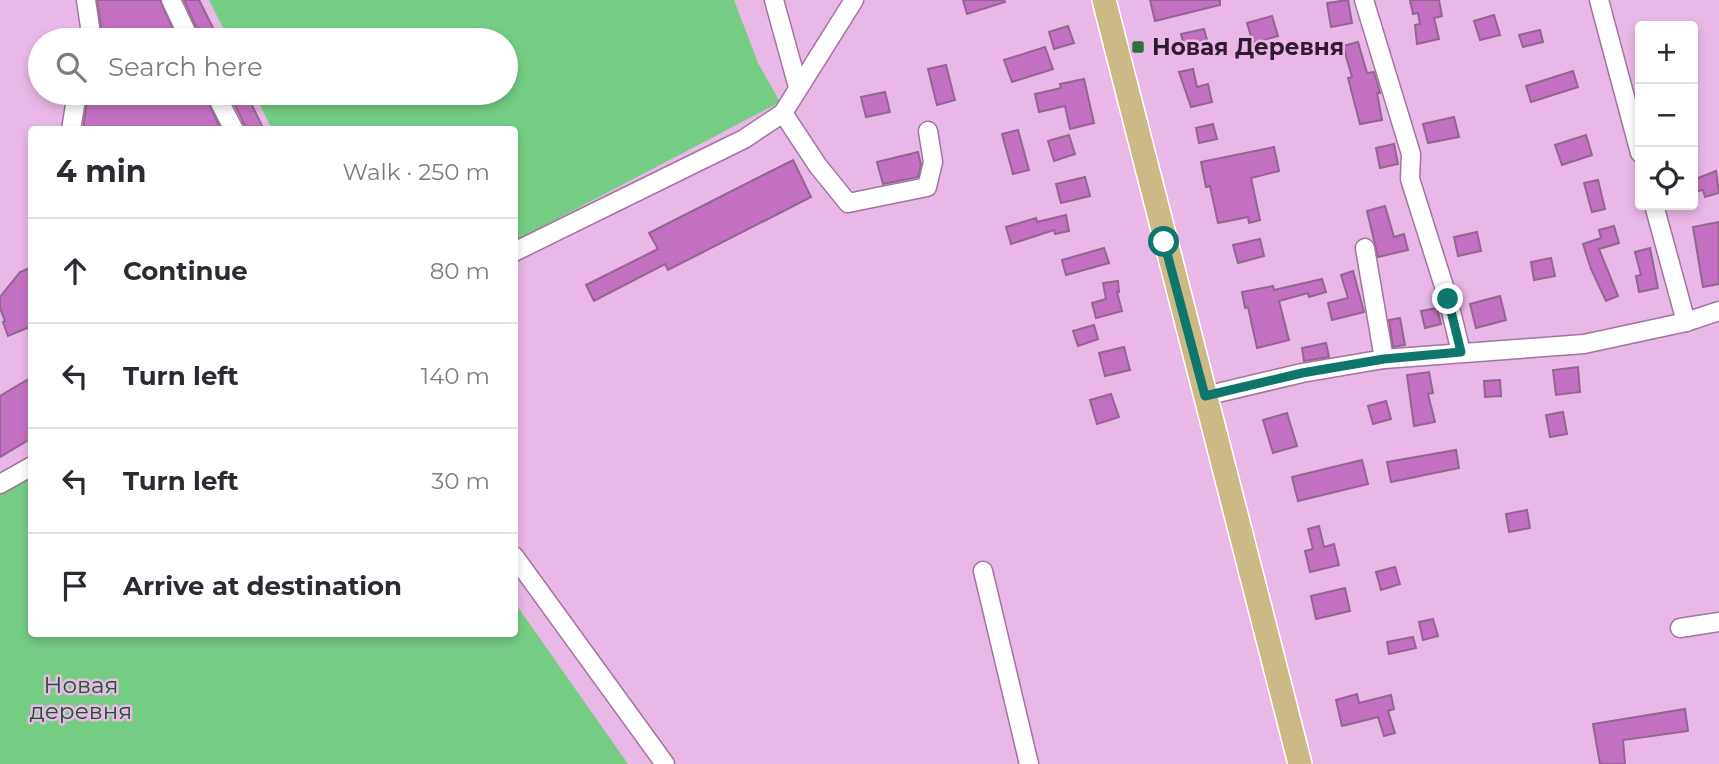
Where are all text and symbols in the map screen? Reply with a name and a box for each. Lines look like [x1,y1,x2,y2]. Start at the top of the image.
map controls [1635,21,1698,210]
button: + [1635,21,1698,84]
search box [28,28,518,105]
place label: Новая Деревня [1152,33,1344,61]
marker: Новая Деревня [1130,39,1146,55]
icon: search [52,48,90,86]
text: Search here [108,51,263,83]
button: − [1635,84,1698,147]
button: locate [1635,147,1698,210]
text: 4 min [56,153,146,190]
text: Walk · 250 m [343,158,490,186]
route start [1148,226,1179,257]
icon: ahead [56,252,94,290]
text: Continue [123,255,248,287]
text: 80 m [430,257,490,285]
route end [1432,283,1463,314]
icon: left [56,357,94,395]
text: Turn left [123,360,239,392]
text: 140 m [421,362,490,390]
icon: left [56,462,94,500]
text: Turn left [123,465,239,497]
text: 30 m [431,467,490,495]
icon: arrive [56,567,94,605]
text: Arrive at destination [123,570,402,602]
park label: Новая деревня [30,671,132,725]

